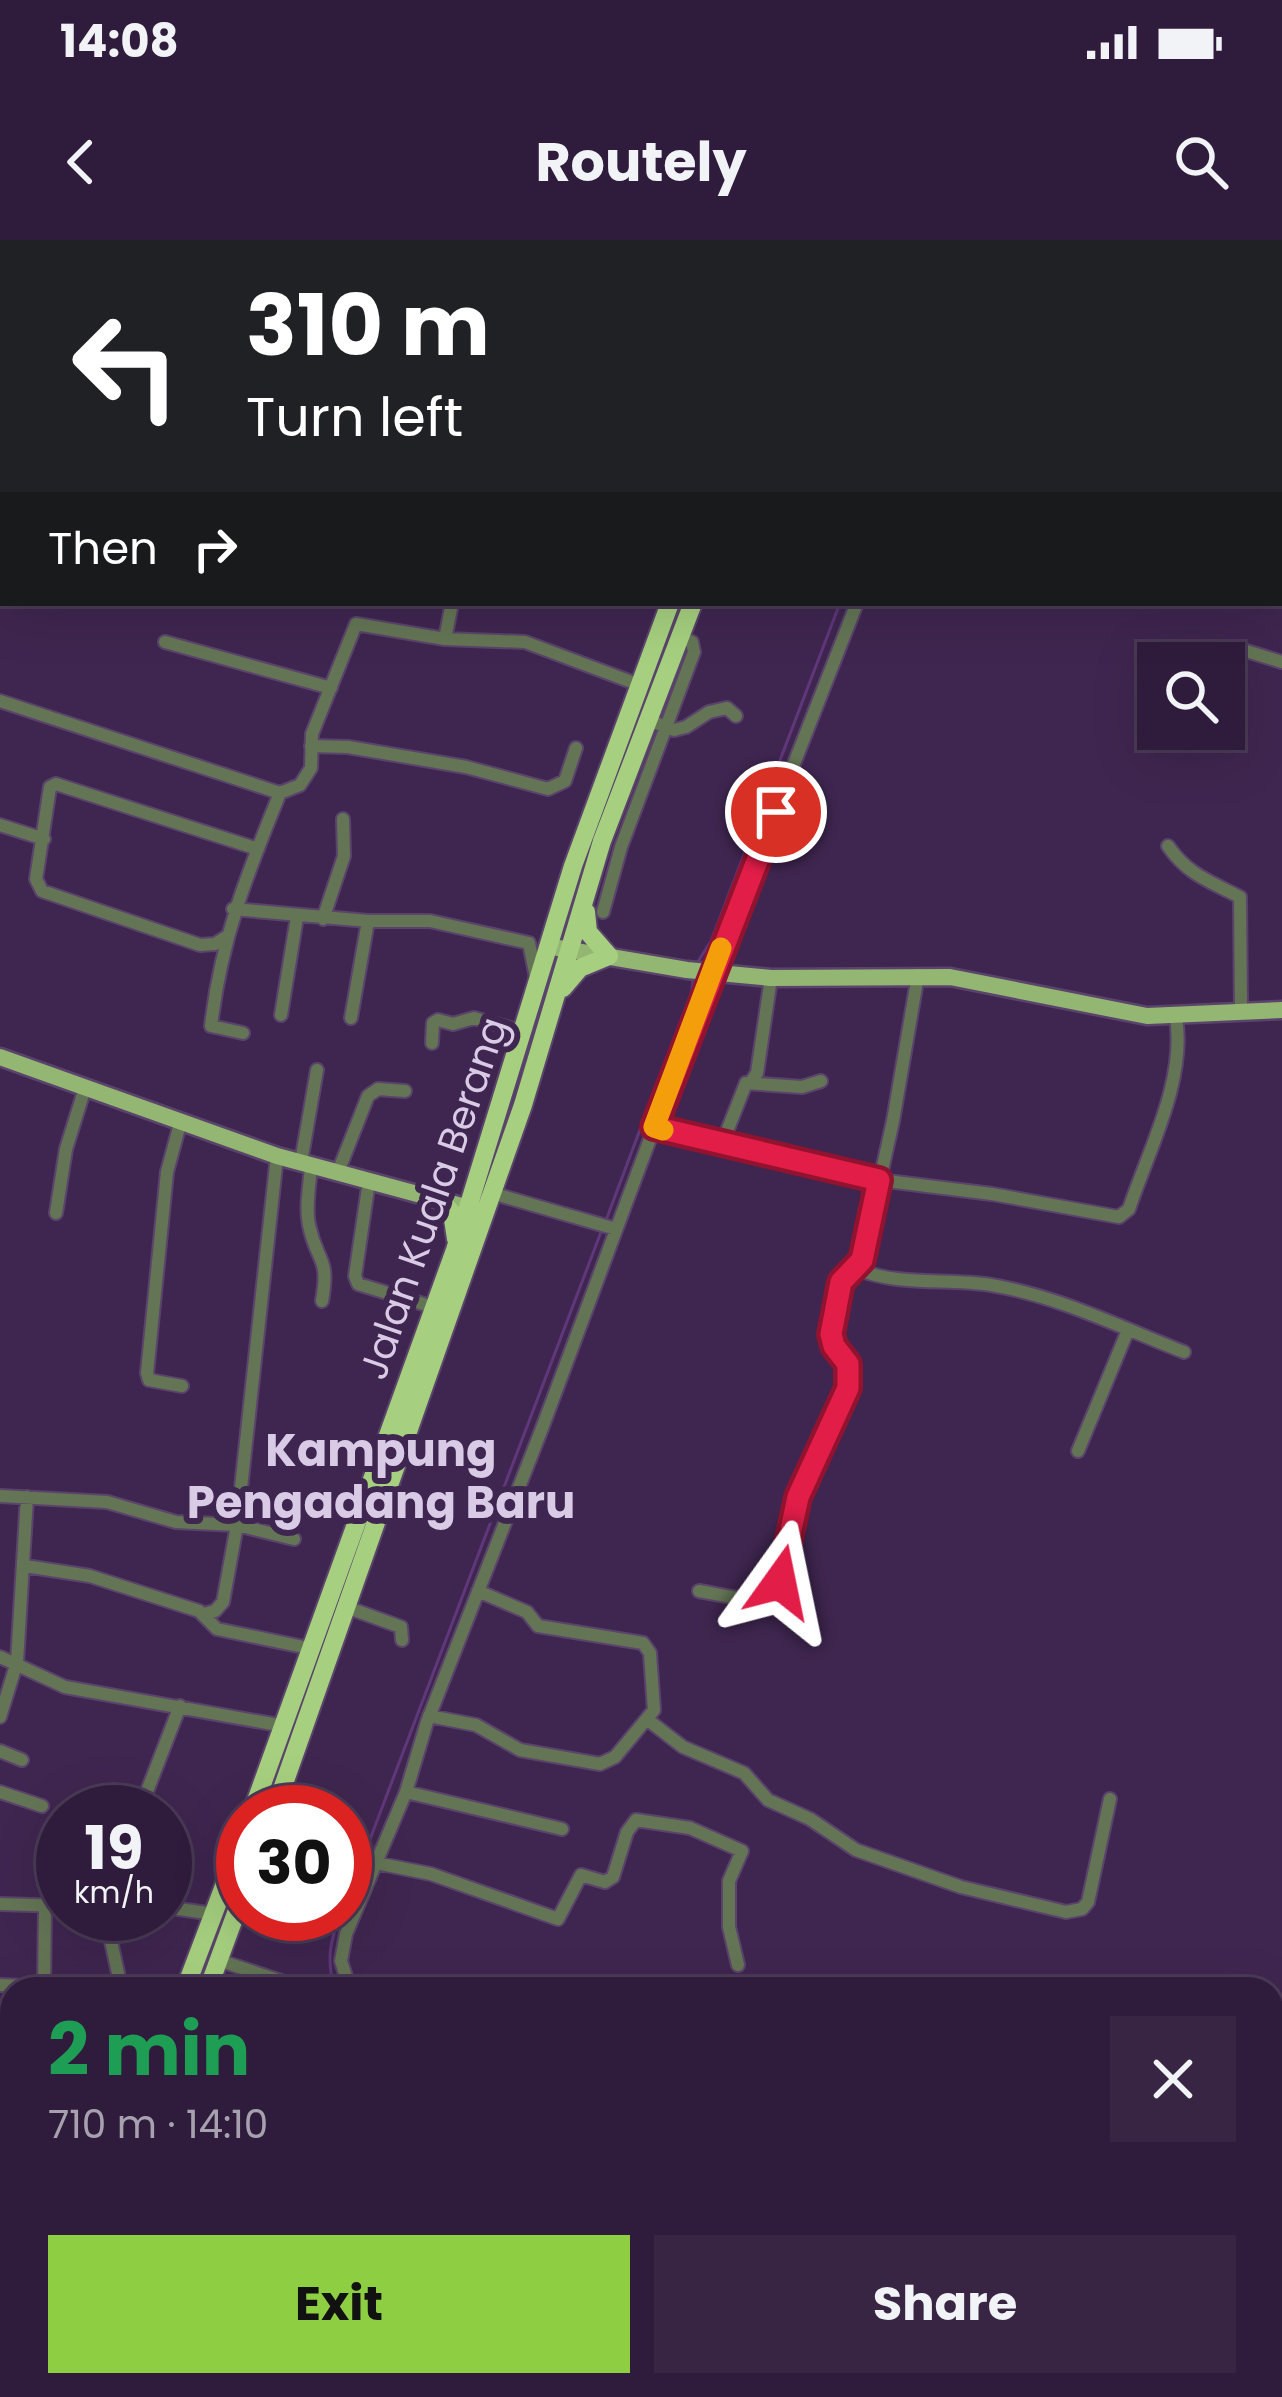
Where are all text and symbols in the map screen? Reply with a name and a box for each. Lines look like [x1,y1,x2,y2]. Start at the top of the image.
text: 14:08 [60,10,179,73]
text: Routely [535,124,747,200]
icon: back [48,129,114,195]
icon: search [1168,129,1234,195]
text: 310 m [246,267,490,384]
icon: left [48,288,204,444]
text: Turn left [246,379,463,455]
icon: right [182,516,248,582]
text: Then [48,517,158,580]
map controls [1137,642,1245,750]
button: search [1137,642,1245,750]
pin [725,761,827,863]
icon: arrive [743,779,809,845]
street label: Jalan Kuala Berang [346,1010,521,1387]
district label: Kampung Pengadang Baru [187,1419,575,1534]
position arrow [717,1519,843,1645]
speed limit sign: 30 [216,1785,372,1941]
text: 19 [84,1806,144,1890]
text: km/h [74,1871,154,1914]
text: 2 min [48,1999,250,2100]
button: close [1110,2016,1236,2142]
text: 710 m · 14:10 [48,2097,268,2152]
button: Exit [48,2235,630,2373]
button: Share [654,2235,1236,2373]

